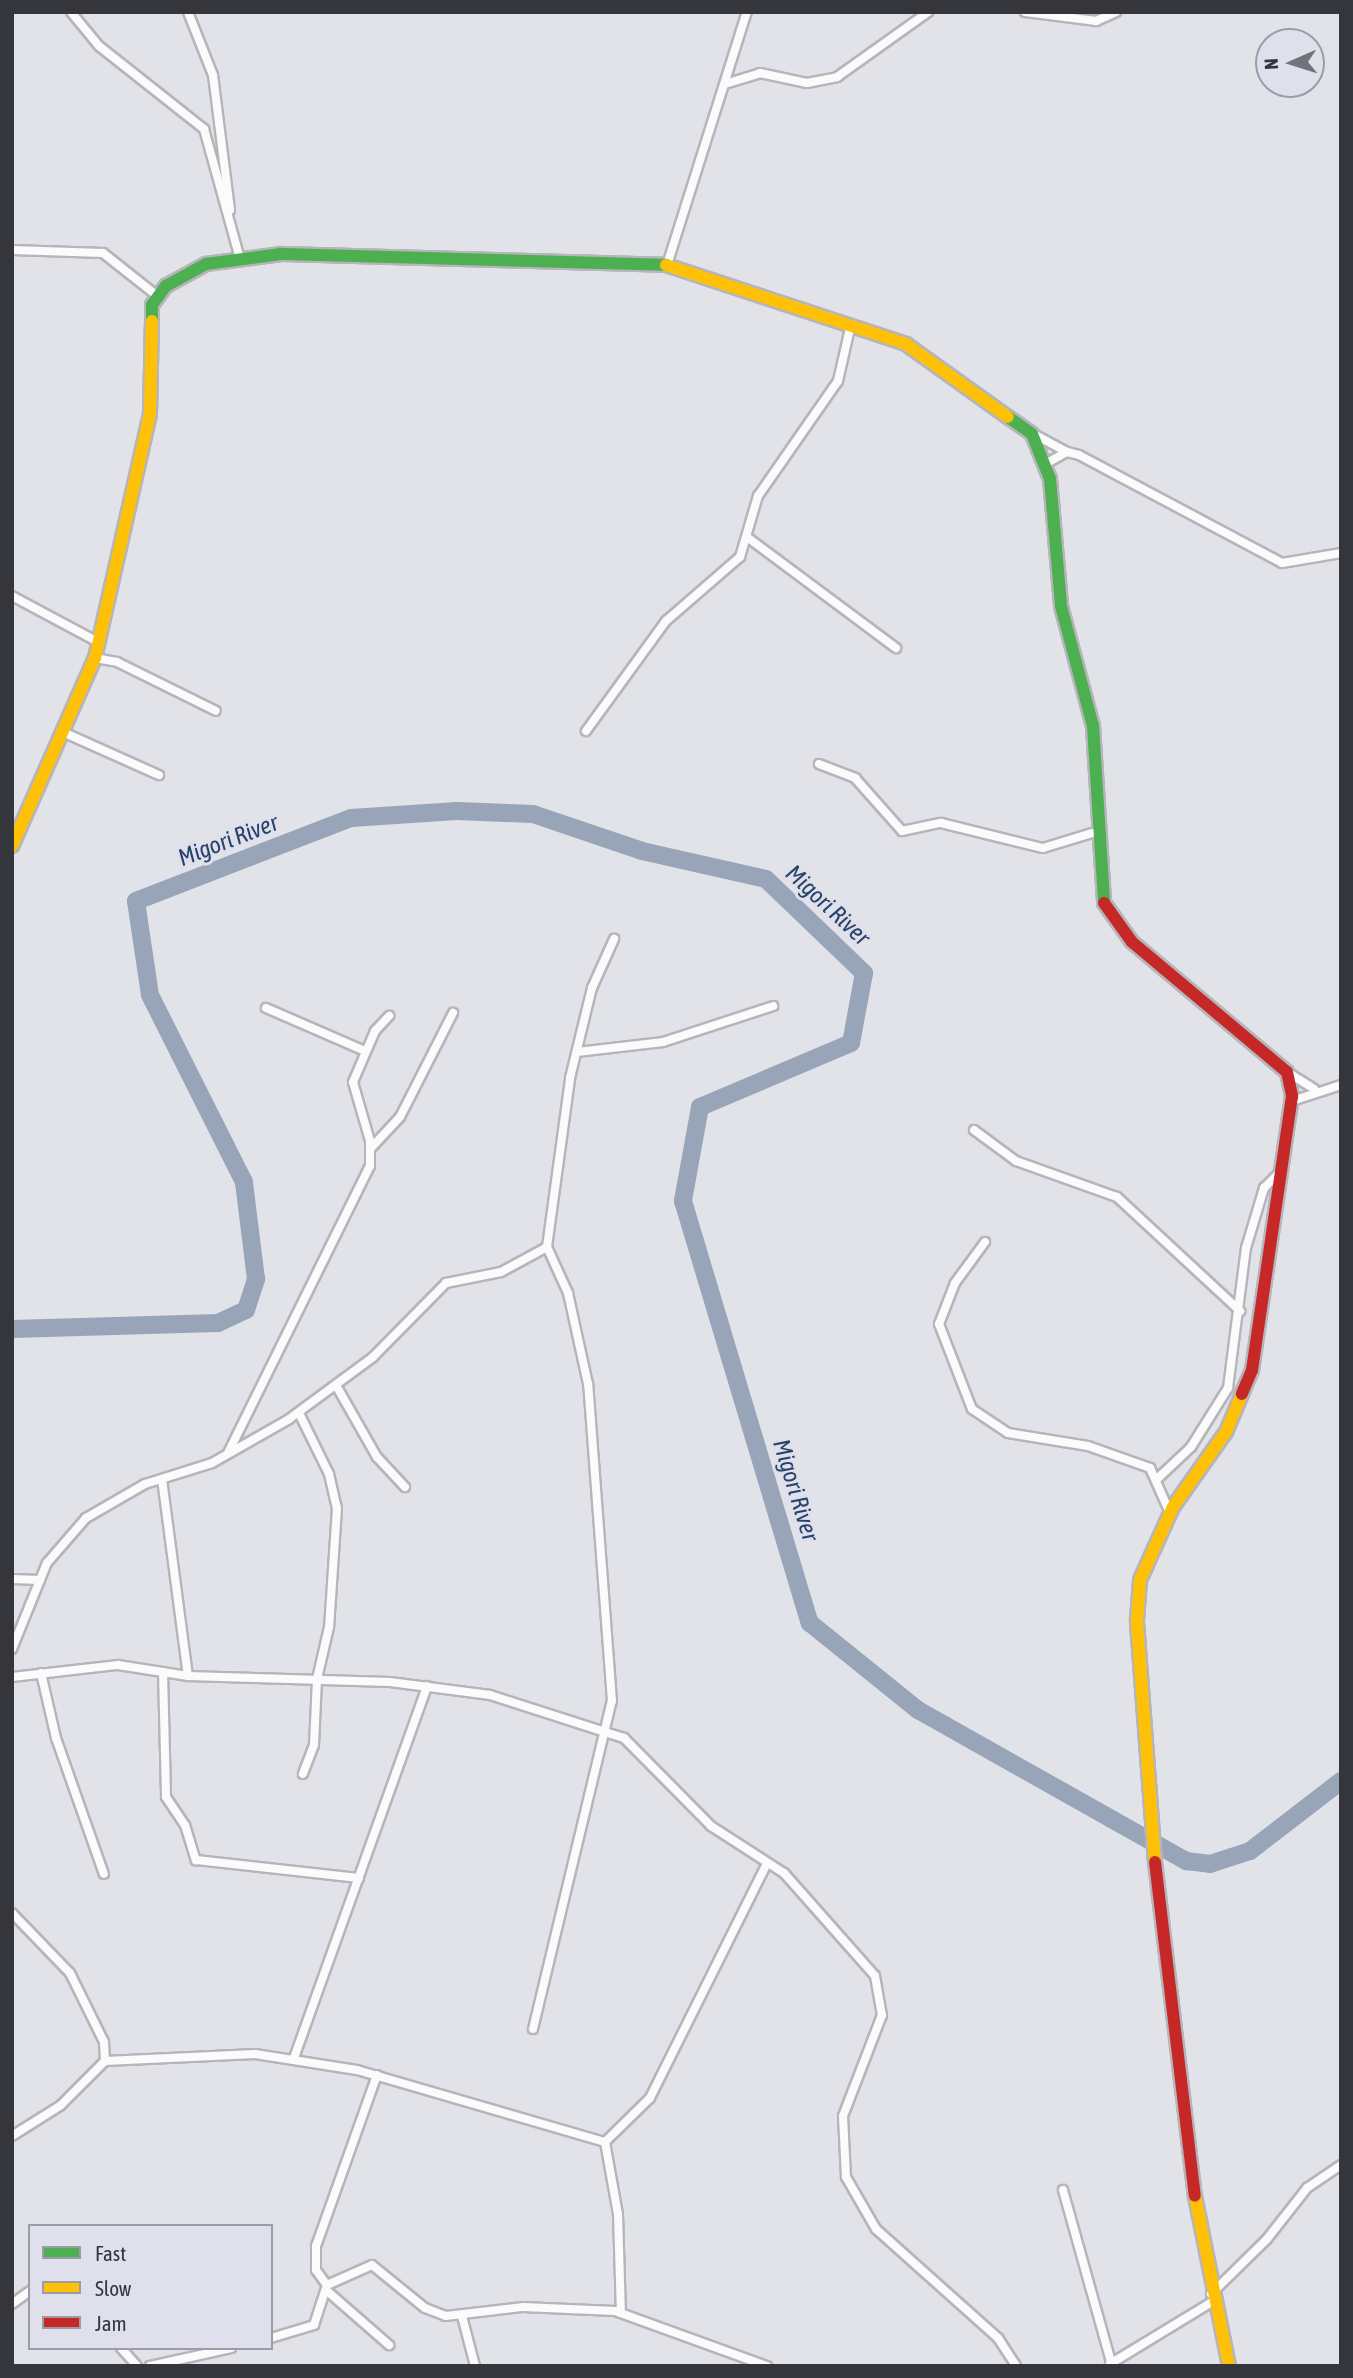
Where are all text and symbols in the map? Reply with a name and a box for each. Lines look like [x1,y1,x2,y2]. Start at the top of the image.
north arrow [1255,28,1325,98]
text: N [1260,58,1282,70]
water label: Migori River [174,808,282,872]
water label: Migori River [780,859,876,951]
water label: Migori River [767,1436,825,1544]
legend [28,2224,273,2350]
text: Fast [95,2241,126,2265]
text: Slow [95,2276,131,2300]
text: Jam [95,2311,127,2335]

